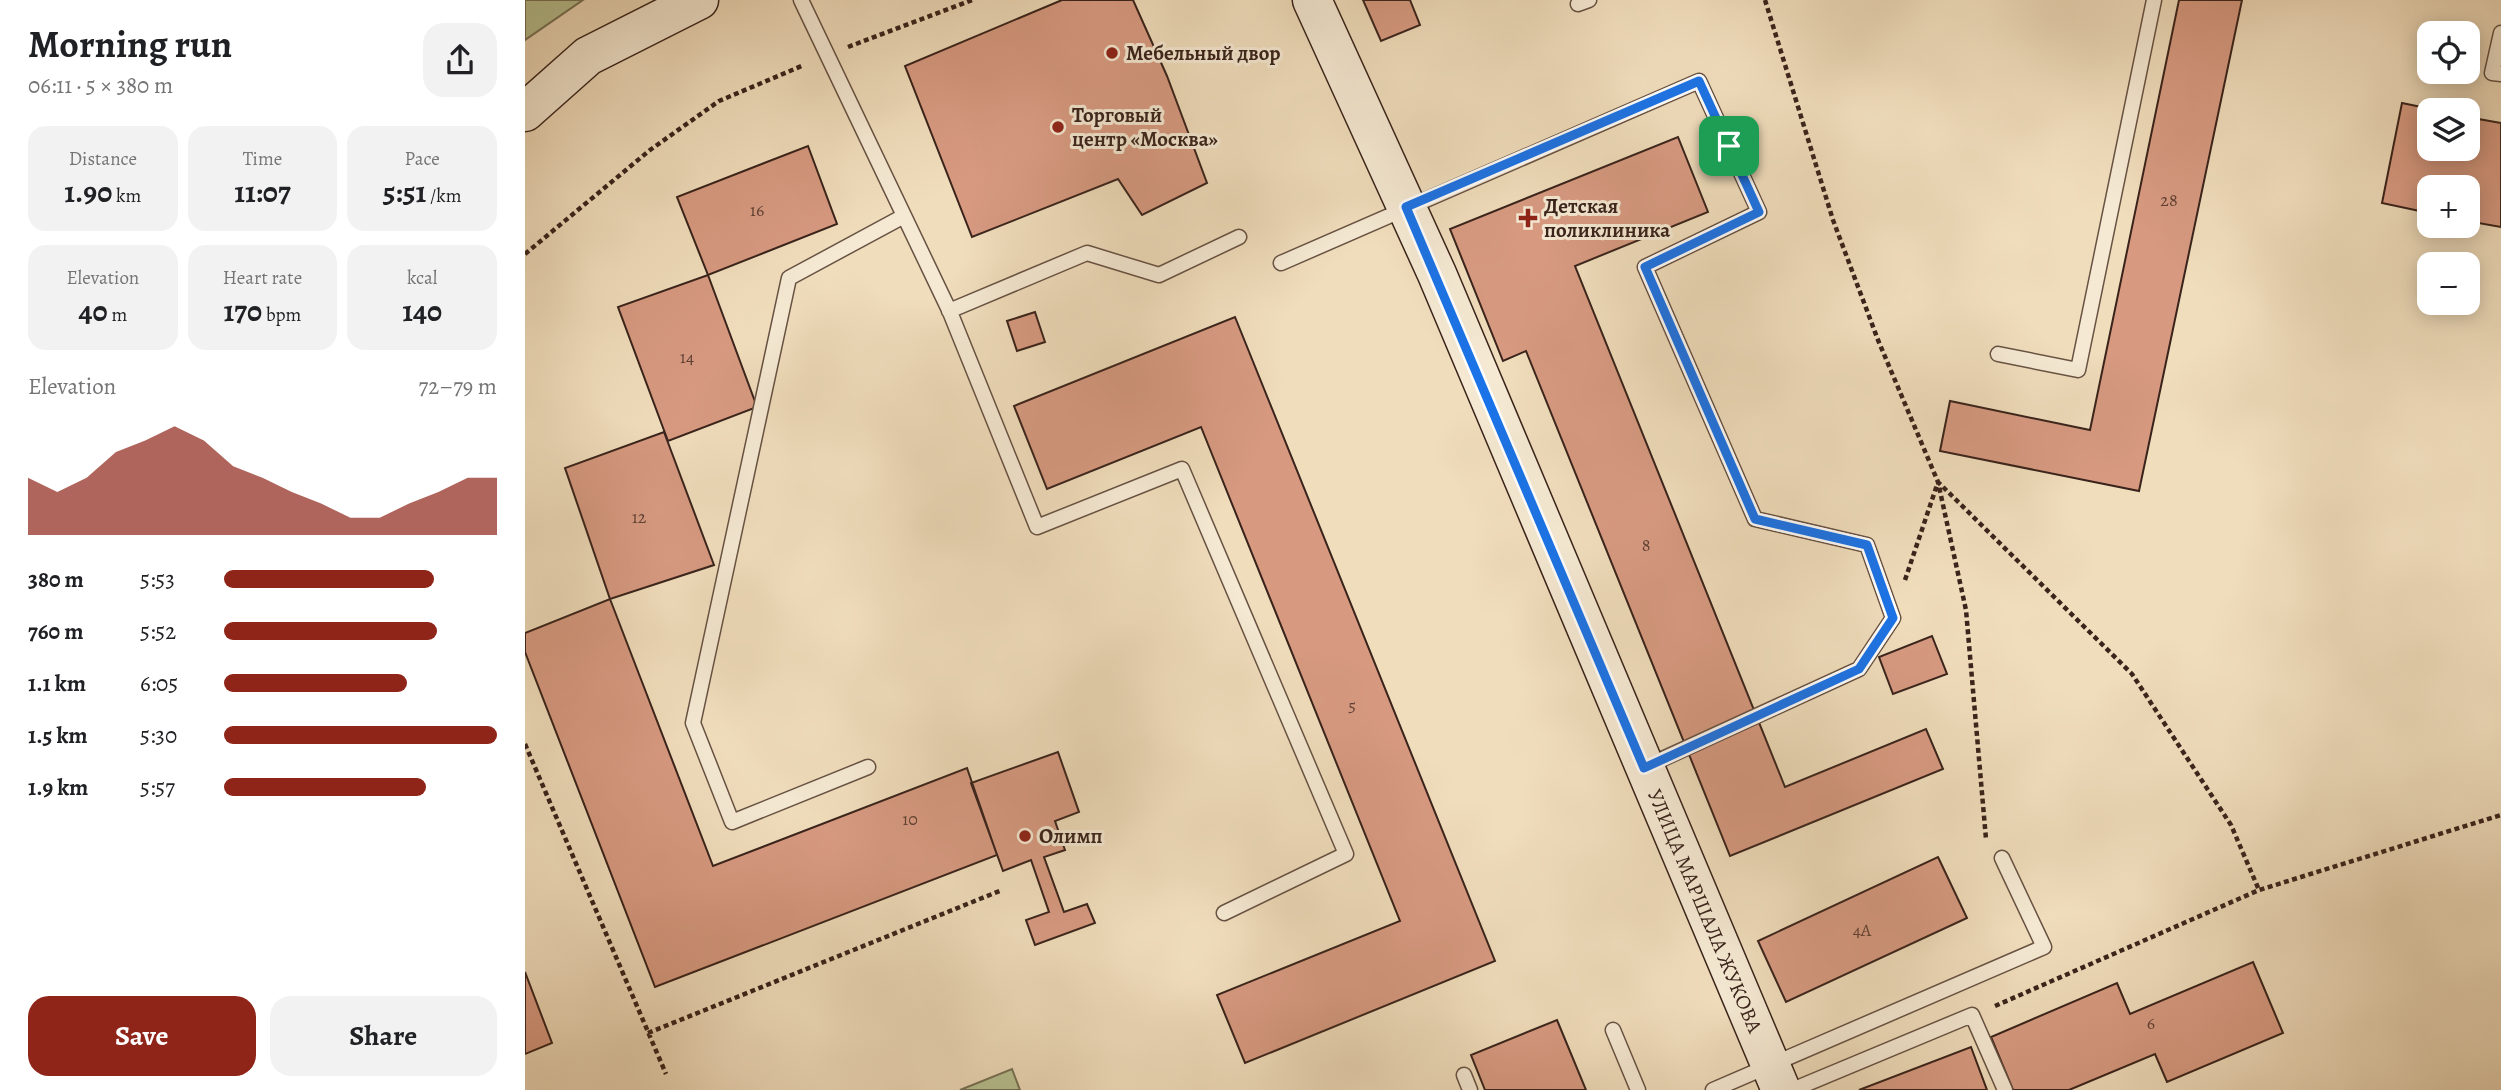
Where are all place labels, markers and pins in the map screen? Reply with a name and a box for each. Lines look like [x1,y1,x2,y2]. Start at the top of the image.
place label: Мебельный двор [1126,39,1280,67]
marker: Мебельный двор [1104,45,1120,61]
place label: Торговый центр «Москва» [1072,101,1218,153]
pin [1699,116,1759,176]
marker: Торговый центр «Москва» [1050,119,1066,135]
place label: Детская поликлиника [1544,192,1670,244]
marker: Детская поликлиника [1518,208,1538,228]
place label: Олимп [1039,822,1103,850]
marker: Олимп [1017,828,1033,844]

